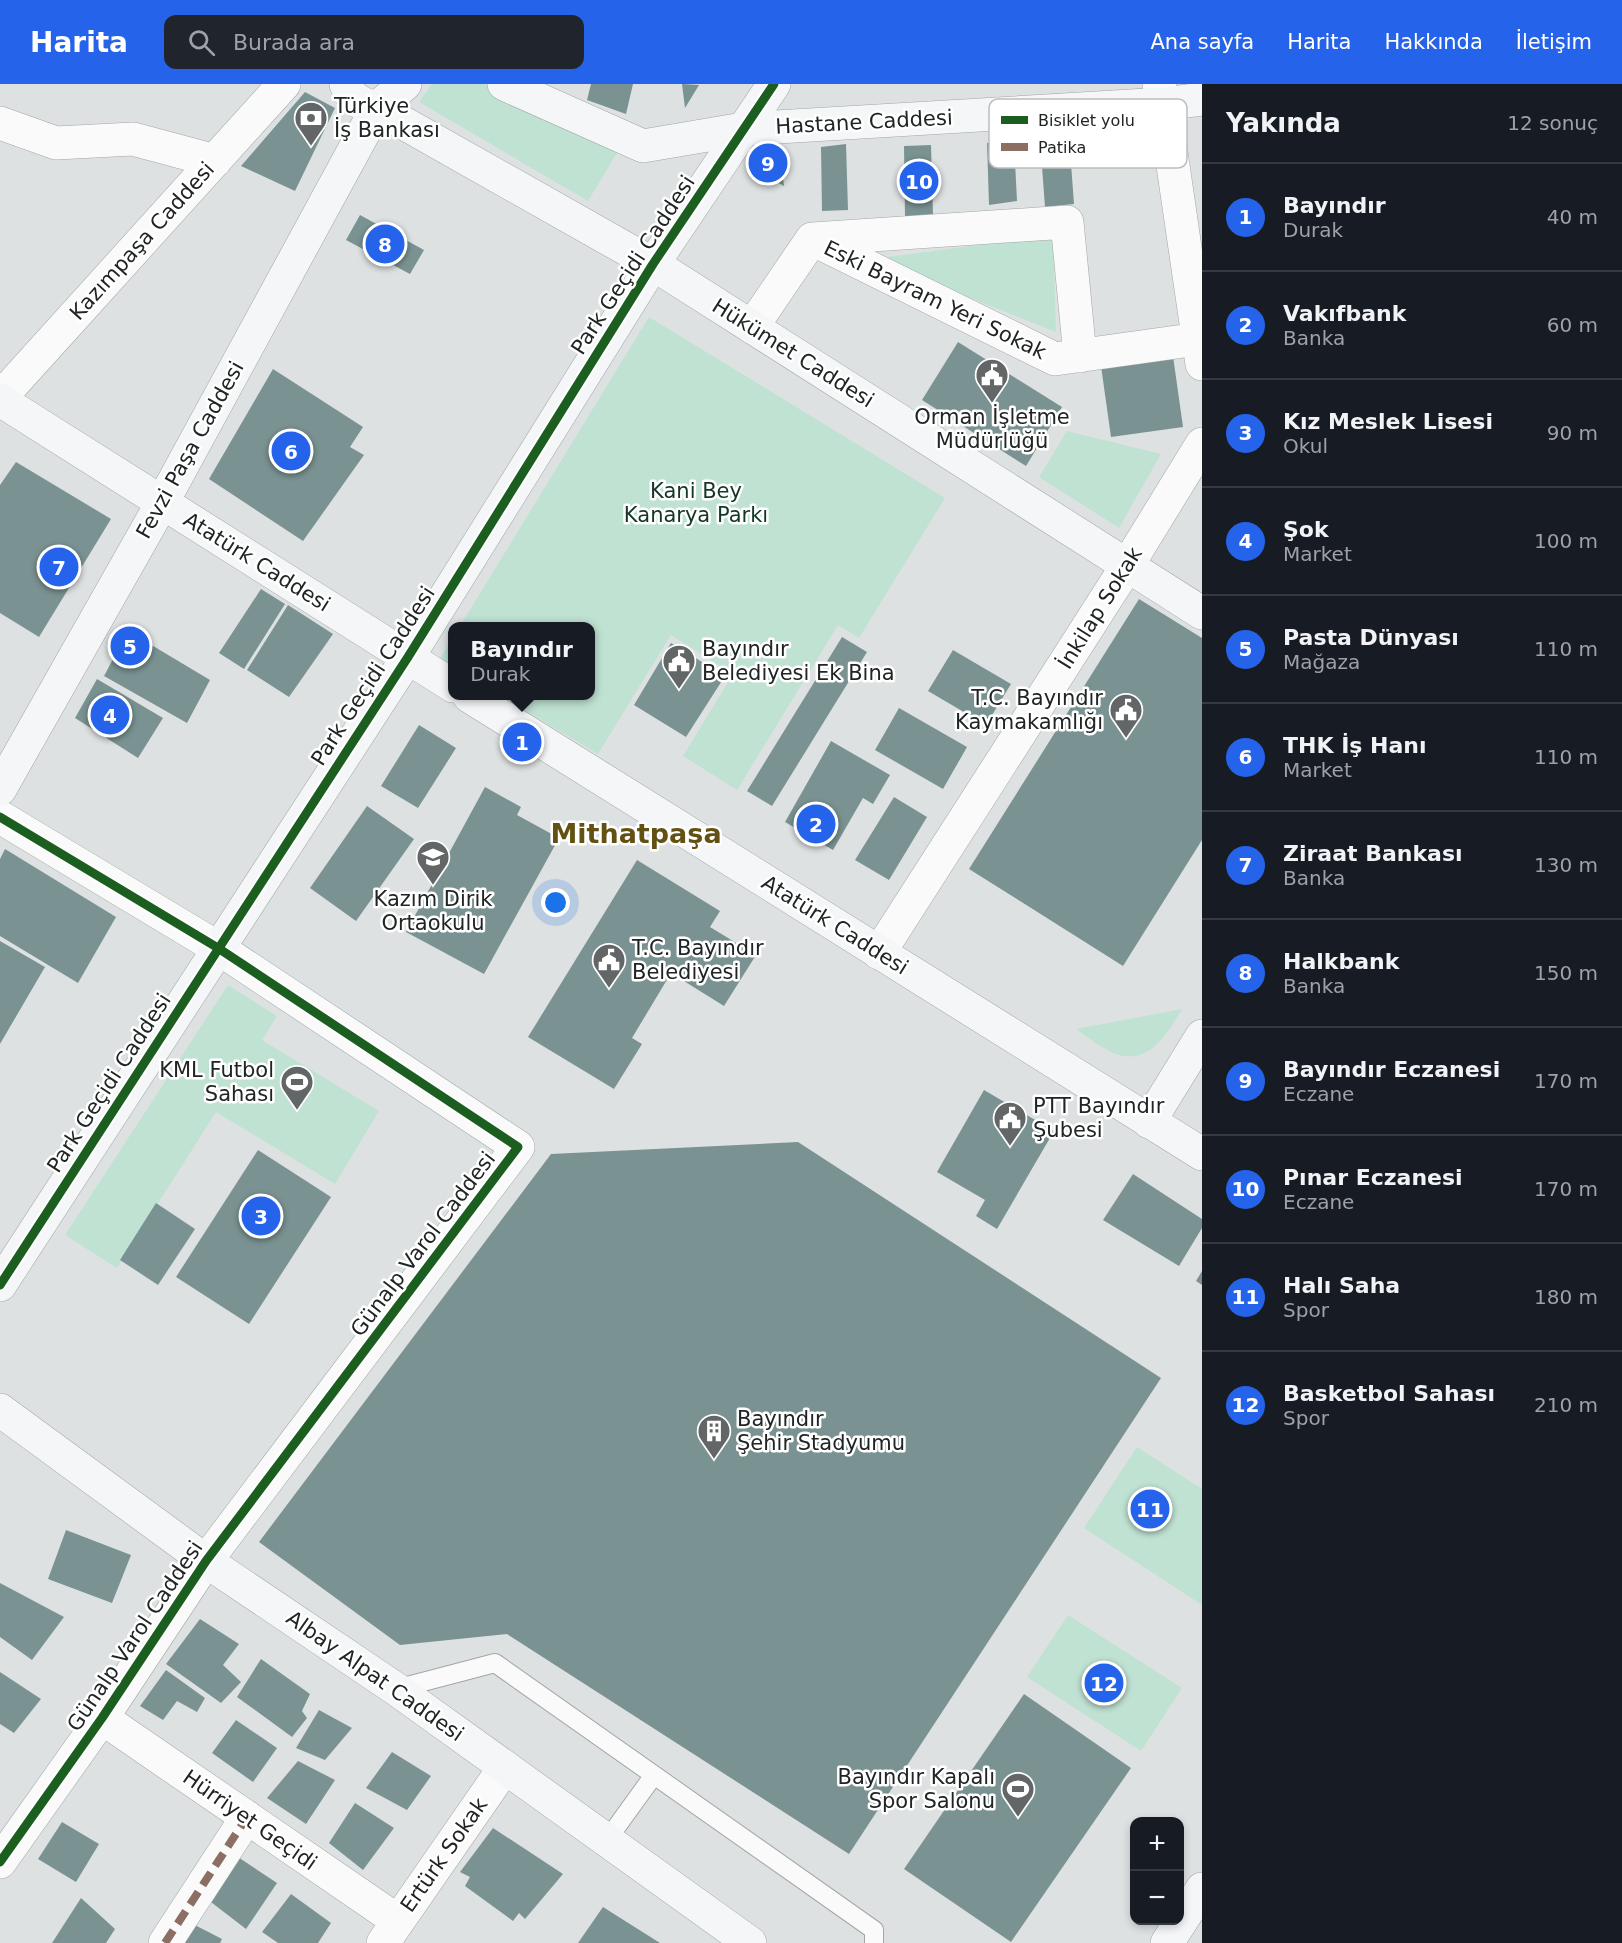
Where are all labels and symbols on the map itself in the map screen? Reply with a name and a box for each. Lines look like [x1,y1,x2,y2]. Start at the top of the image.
place label: Türkiye İş Bankası [333,94,440,142]
legend [989,99,1187,168]
bank icon: Türkiye İş Bankası [293,100,329,147]
street label: Hastane Caddesi [775,105,953,139]
text: Bisiklet yolu [1038,111,1135,130]
text: Patika [1038,138,1086,157]
pin: 9 [748,140,788,185]
street label: Kazımpaşa Caddesi [65,157,219,325]
pin: 10 [900,158,938,204]
street label: Park Geçidi Caddesi [566,171,700,359]
pin: 8 [366,222,404,266]
street label: Eski Bayram Yeri Sokak [820,236,1051,365]
street label: Hükümet Caddesi [708,294,878,412]
street label: Fevzi Paşa Caddesi [131,357,249,543]
public building icon: Orman İşletme Müdürlüğü [974,357,1010,404]
place label: Orman İşletme Müdürlüğü [914,404,1070,453]
pin: 6 [272,428,310,473]
park label: Kani Bey Kanarya Parkı [624,479,768,527]
street label: Atatürk Caddesi [179,507,335,617]
street label: İnkilap Sokak [1052,541,1148,673]
pin: 7 [40,544,78,590]
street label: Park Geçidi Caddesi [306,582,440,770]
pin: 5 [110,624,150,668]
place label: Bayındır Belediyesi Ek Bina [702,637,895,685]
public building icon: Bayındır Belediyesi Ek Bina [661,643,697,690]
place label: T.C. Bayındır Kaymakamlığı [955,686,1103,734]
pin: 4 [90,692,130,738]
public building icon: T.C. Bayındır Kaymakamlığı [1108,692,1144,739]
pin: 1 [502,720,542,764]
pin: 2 [796,802,836,846]
district label: Mithatpaşa [550,818,722,849]
school or university icon: Kazım Dirik Ortaokulu [415,839,451,886]
street label: Atatürk Caddesi [757,870,913,980]
place label: Kazım Dirik Ortaokulu [374,887,493,935]
your location [541,888,570,917]
place label: T.C. Bayındır Belediyesi [631,936,764,984]
public building icon: T.C. Bayındır Belediyesi [591,942,627,989]
street label: Park Geçidi Caddesi [42,989,176,1177]
place label: KML Futbol Sahası [159,1058,274,1106]
sports icon: KML Futbol Sahası [279,1064,315,1111]
place label: PTT Bayındır Şubesi [1033,1094,1165,1142]
public building icon: PTT Bayındır Şubesi [992,1100,1028,1147]
street label: Günalp Varol Caddesi [346,1147,500,1341]
pin: 3 [242,1194,280,1238]
place label: Bayındır Şehir Stadyumu [737,1407,905,1455]
building icon: Bayındır Şehir Stadyumu [696,1413,732,1460]
pin: 11 [1130,1486,1170,1532]
street label: Günalp Varol Caddesi [62,1536,208,1736]
street label: Albay Alpat Caddesi [282,1606,468,1746]
pin: 12 [1084,1660,1124,1706]
street label: Hürriyet Geçidi [178,1765,322,1875]
place label: Bayındır Kapalı Spor Salonu [838,1765,995,1813]
sports icon: Bayındır Kapalı Spor Salonu [1000,1771,1036,1818]
street label: Ertürk Sokak [396,1793,493,1917]

